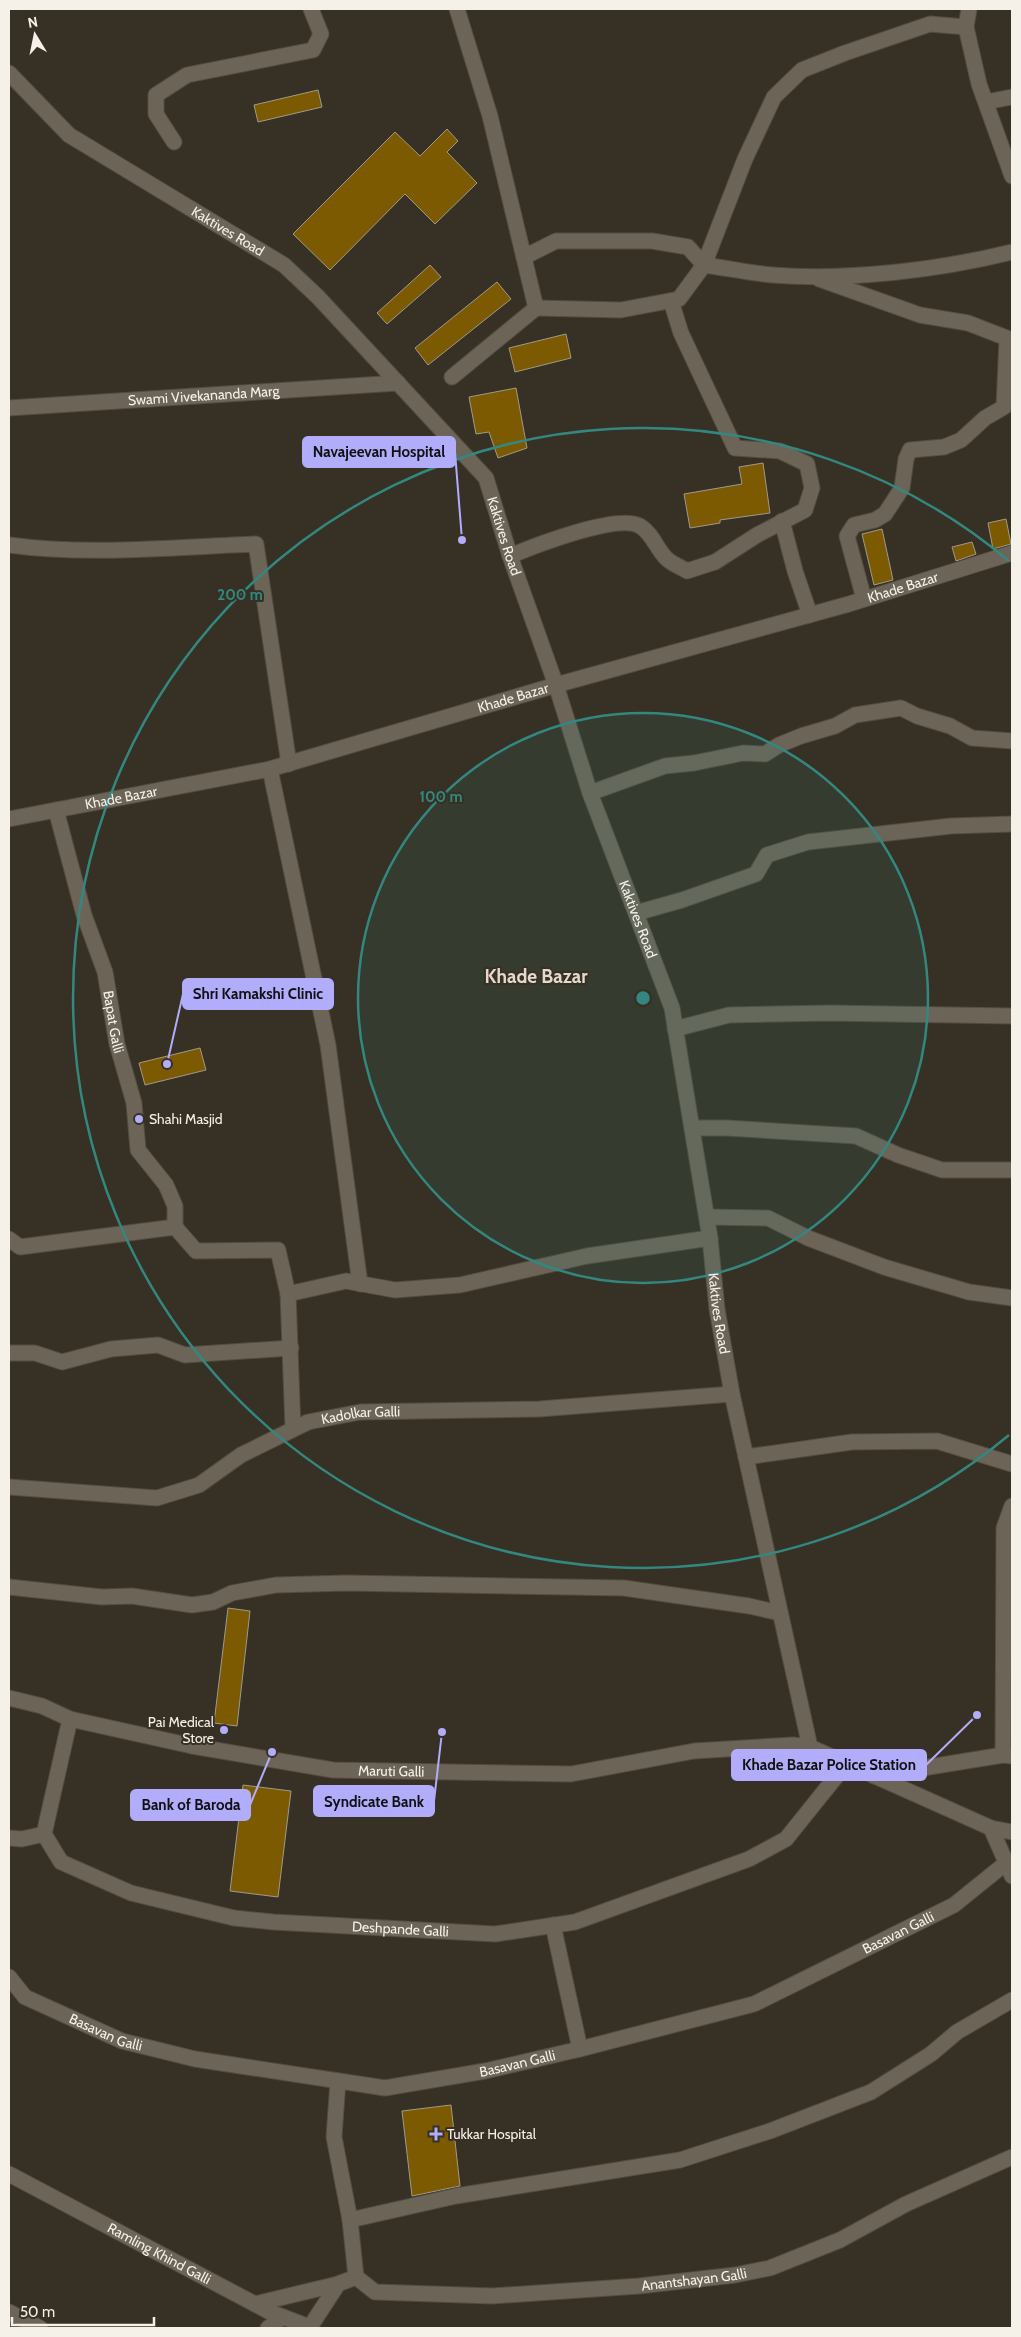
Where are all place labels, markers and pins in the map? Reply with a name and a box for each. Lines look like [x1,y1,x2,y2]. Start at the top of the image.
callout: Navajeevan Hospital [303,437,455,467]
callout: Shri Kamakshi Clinic [183,979,333,1009]
centre of rings [634,989,652,1007]
place label: Shahi Masjid [149,1110,223,1128]
marker: Shahi Masjid [133,1113,145,1125]
place label: Pai Medical Store [148,1713,215,1747]
marker: Pai Medical Store [218,1724,230,1736]
callout: Khade Bazar Police Station [732,1750,926,1780]
callout: Syndicate Bank [314,1786,434,1816]
callout: Bank of Baroda [131,1790,250,1820]
place label: Tukkar Hospital [447,2125,537,2143]
marker: Tukkar Hospital [429,2127,443,2141]

